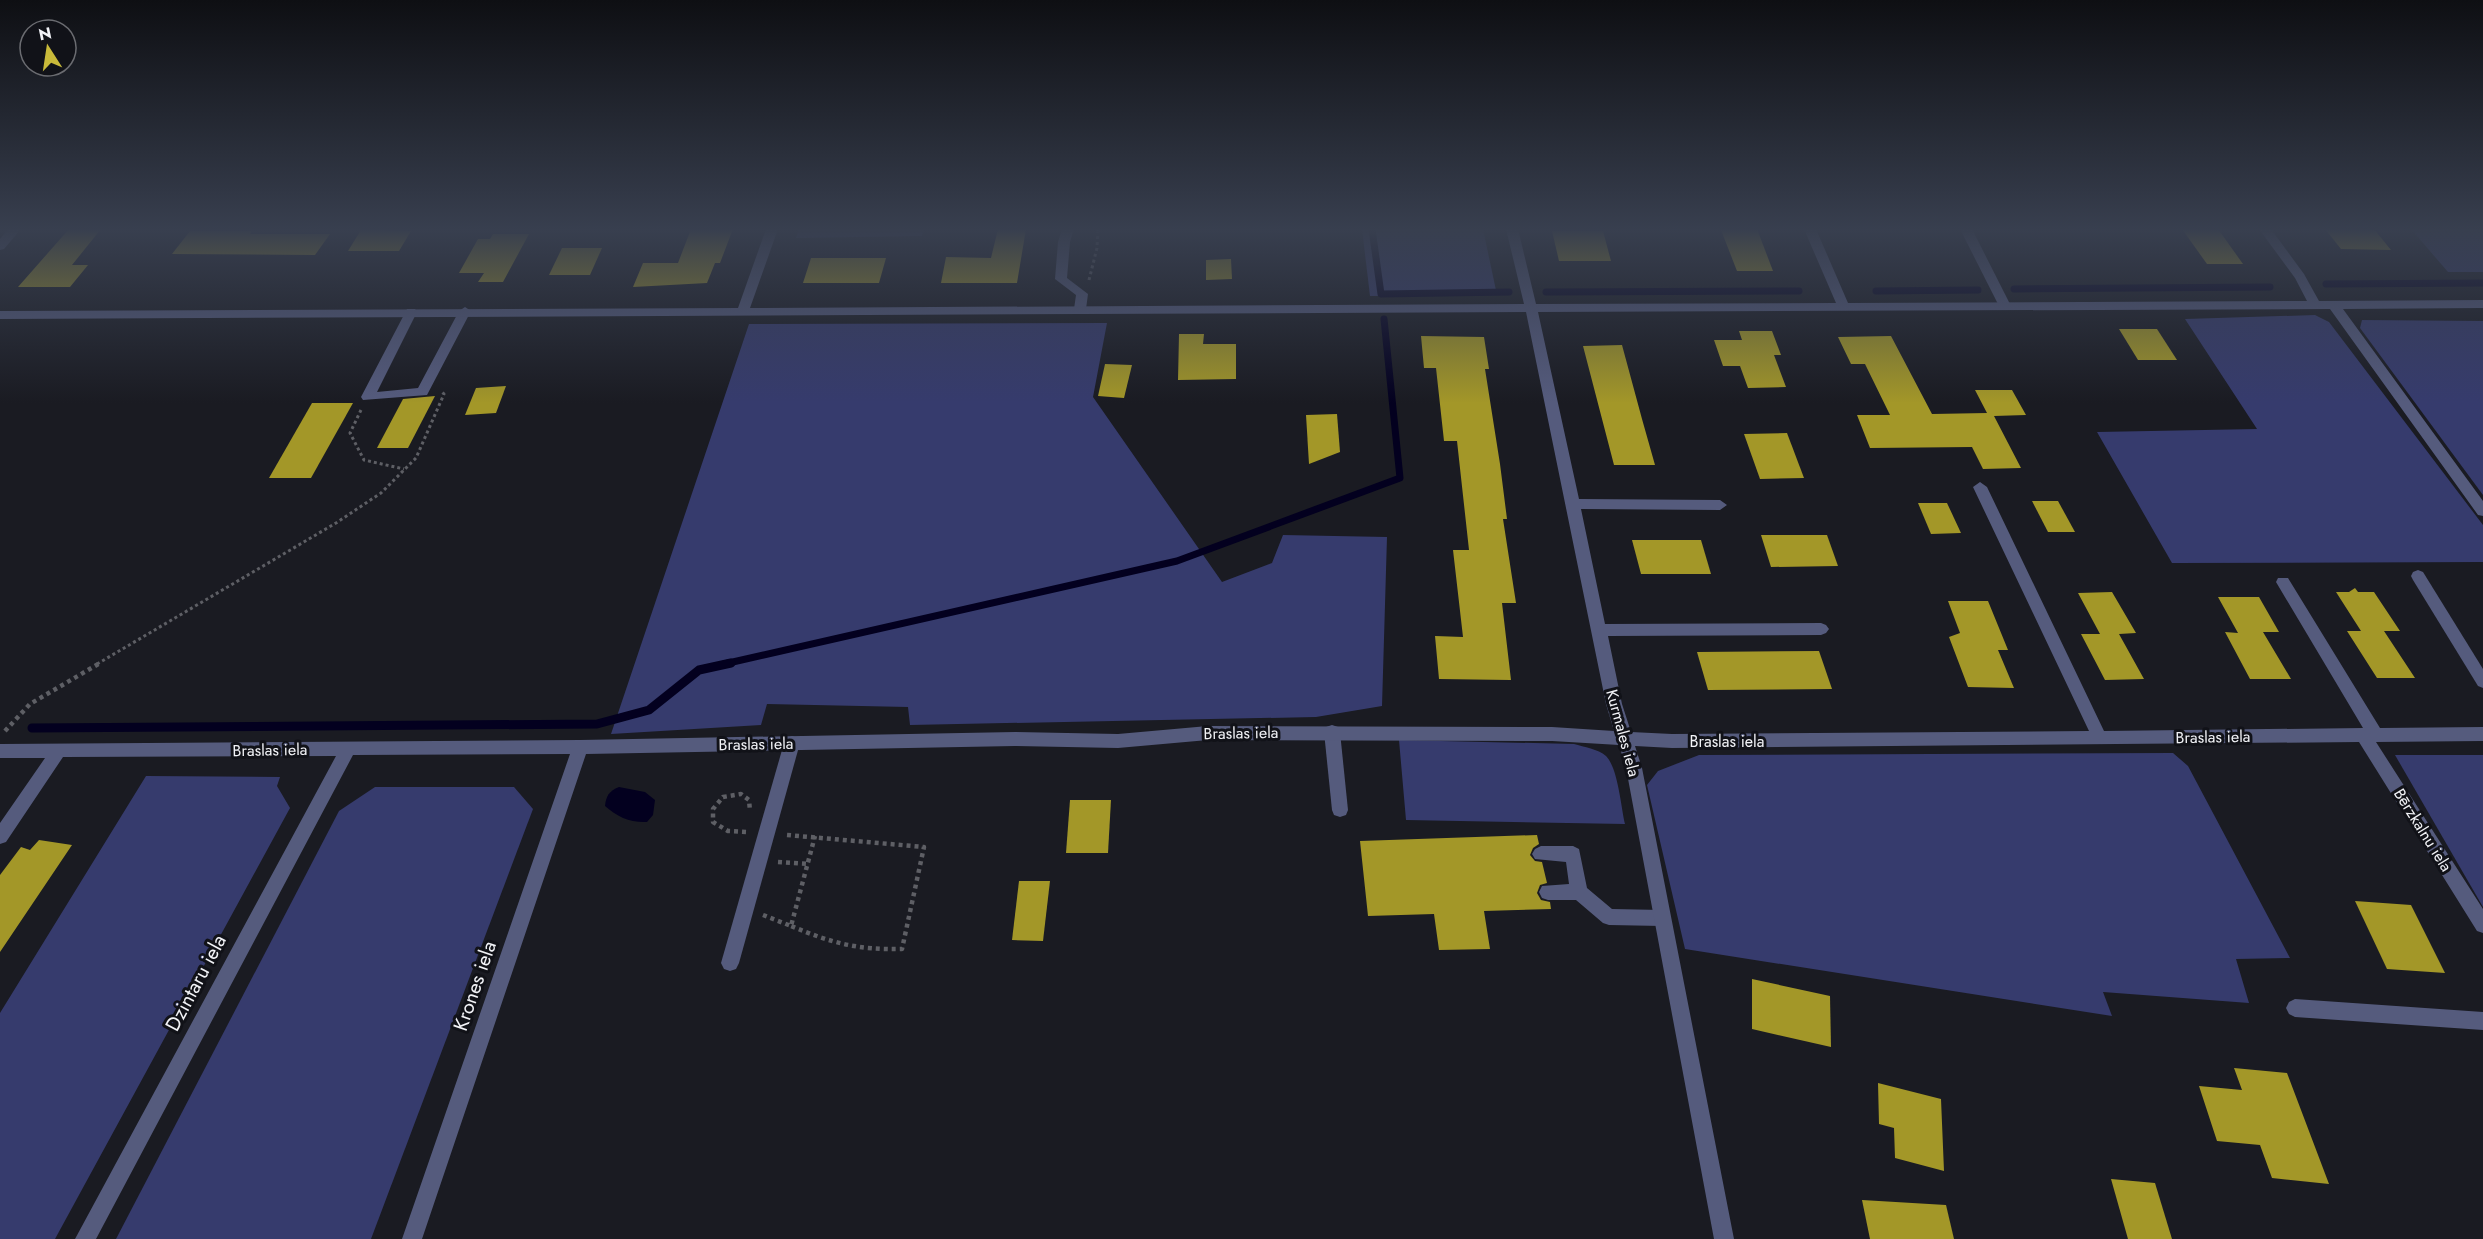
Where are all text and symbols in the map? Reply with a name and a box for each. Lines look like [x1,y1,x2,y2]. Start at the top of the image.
north arrow [18,18,78,78]
text: N [36,21,54,46]
street label: Kurmales iela [1600,687,1646,779]
street label: Braslas iela [1203,721,1279,745]
street label: Braslas iela [2175,725,2251,749]
street label: Braslas iela [1690,730,1764,753]
street label: Braslas iela [718,732,794,756]
street label: Braslas iela [232,738,308,762]
street label: Bērzkalnu iela [2388,784,2458,876]
street label: Dzintaru iela [158,929,234,1037]
street label: Krones iela [446,937,504,1035]

